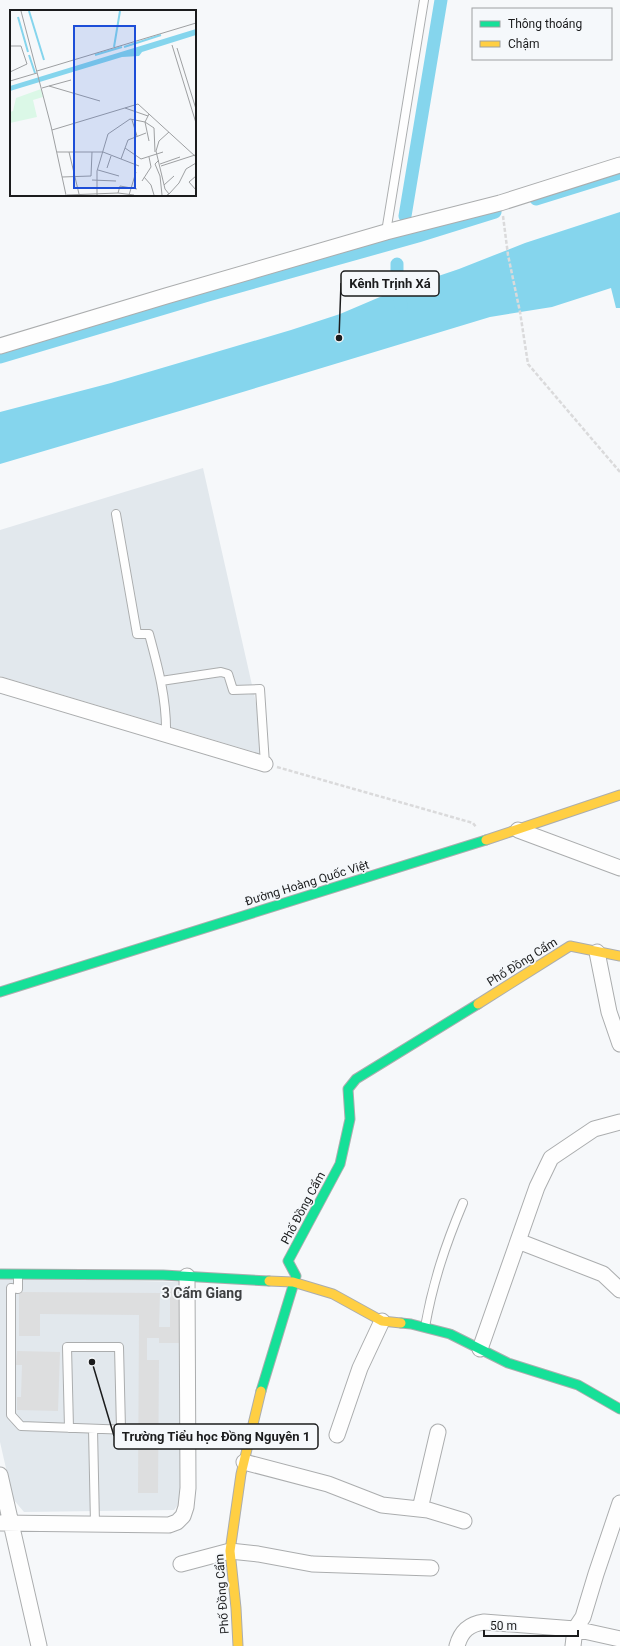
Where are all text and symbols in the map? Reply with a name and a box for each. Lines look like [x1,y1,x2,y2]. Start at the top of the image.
legend [472,8,612,60]
inset map [10,10,196,196]
text: Thông thoáng [508,17,582,31]
text: Chậm [508,37,539,51]
callout: Kênh Trịnh Xá [341,271,439,296]
text: Kênh Trịnh Xá [349,276,431,291]
street label: Đường Hoàng Quốc Việt [243,857,371,909]
street label: Phố Đồng Cẩm [484,935,560,989]
street label: Phố Đồng Cẩm [278,1169,328,1247]
district label: 3 Cẩm Giang [162,1285,242,1301]
callout: Trường Tiểu học Đồng Nguyên 1 [114,1424,318,1449]
text: Trường Tiểu học Đồng Nguyên 1 [122,1429,310,1444]
street label: Phố Đồng Cẩm [212,1554,232,1634]
scale bar [484,1612,578,1638]
text: 50 m [490,1619,517,1633]

